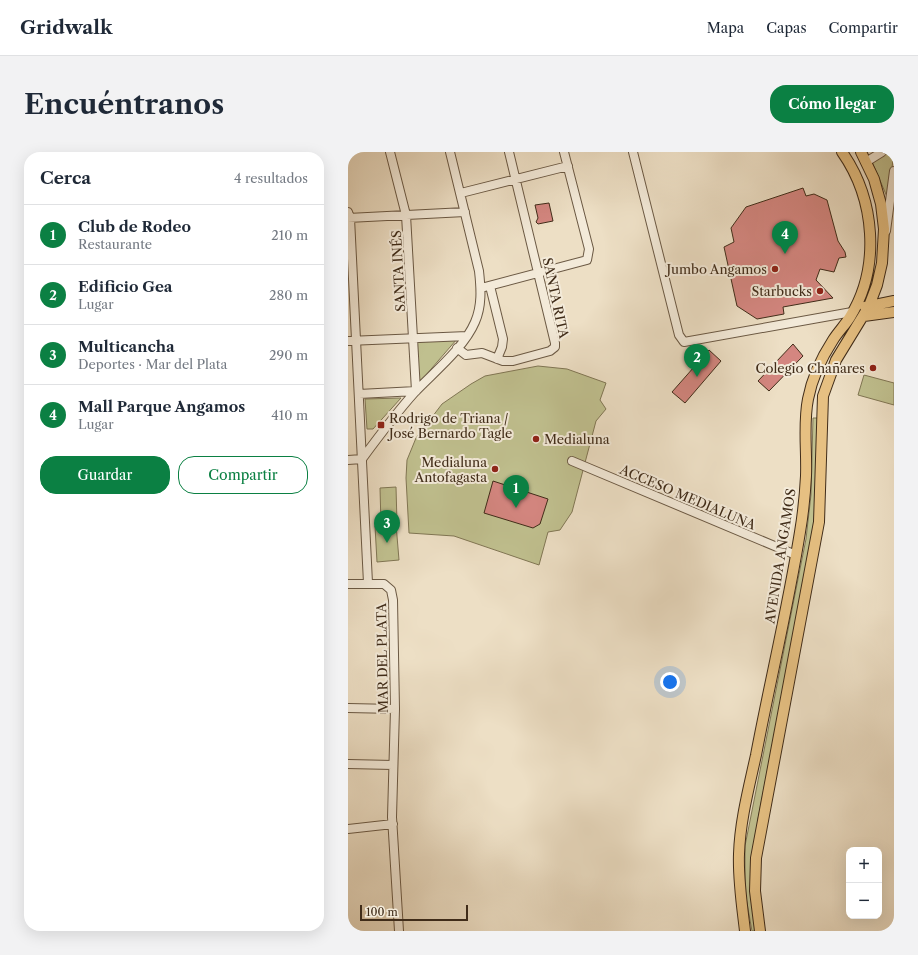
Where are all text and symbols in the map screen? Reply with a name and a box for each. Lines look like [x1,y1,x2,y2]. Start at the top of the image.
text: Gridwalk [20,16,113,39]
text: Mapa [707,19,744,37]
text: Capas [766,19,807,37]
text: Compartir [829,19,898,37]
button: Cómo llegar [770,85,894,123]
text: Encuéntranos [24,87,224,121]
text: Cerca [40,168,91,188]
text: 4 resultados [234,170,308,186]
text: Club de Rodeo [78,217,191,236]
pin: 4 [772,221,798,254]
text: 1 [50,227,56,243]
text: 210 m [271,227,308,243]
street label: SANTA INÉS [388,230,408,312]
text: Restaurante [78,236,152,252]
street label: SANTA RITA [540,256,572,340]
place label: Jumbo Angamos [664,261,767,277]
marker: Jumbo Angamos [770,264,780,274]
text: Edificio Gea [78,277,173,296]
place label: Starbucks [751,283,812,299]
marker: Starbucks [815,286,825,296]
text: 2 [49,287,57,303]
text: 280 m [269,287,308,303]
text: Lugar [78,296,114,312]
text: Multicancha [78,337,175,356]
pin: 2 [684,344,710,377]
text: 3 [49,347,57,363]
text: 290 m [269,347,308,363]
text: Deportes · Mar del Plata [78,356,227,372]
place label: Colegio Chañares [756,360,865,376]
marker: Colegio Chañares [868,363,878,373]
text: Mall Parque Angamos [78,397,245,416]
text: 4 [49,407,57,423]
text: 410 m [271,407,308,423]
place label: Rodrigo de Triana / José Bernardo Tagle [387,410,512,441]
text: Lugar [78,416,114,432]
marker: Rodrigo de Triana / José Bernardo Tagle [376,420,386,430]
place label: Medialuna [544,431,610,447]
marker: Medialuna [531,434,541,444]
place label: Medialuna Antofagasta [414,454,487,485]
button: Guardar [40,456,170,494]
button: Compartir [178,456,308,494]
street label: ACCESO MEDIALUNA [617,461,759,533]
marker: Medialuna Antofagasta [490,464,500,474]
pin: 1 [503,475,529,508]
street label: AVENIDA ANGAMOS [761,487,799,626]
pin: 3 [374,510,400,543]
street label: MAR DEL PLATA [373,602,391,713]
your location [660,672,680,692]
map controls [846,847,882,919]
button: + [846,847,882,883]
button: − [846,883,882,919]
scale bar [360,903,468,922]
text: 100 m [366,905,398,919]

